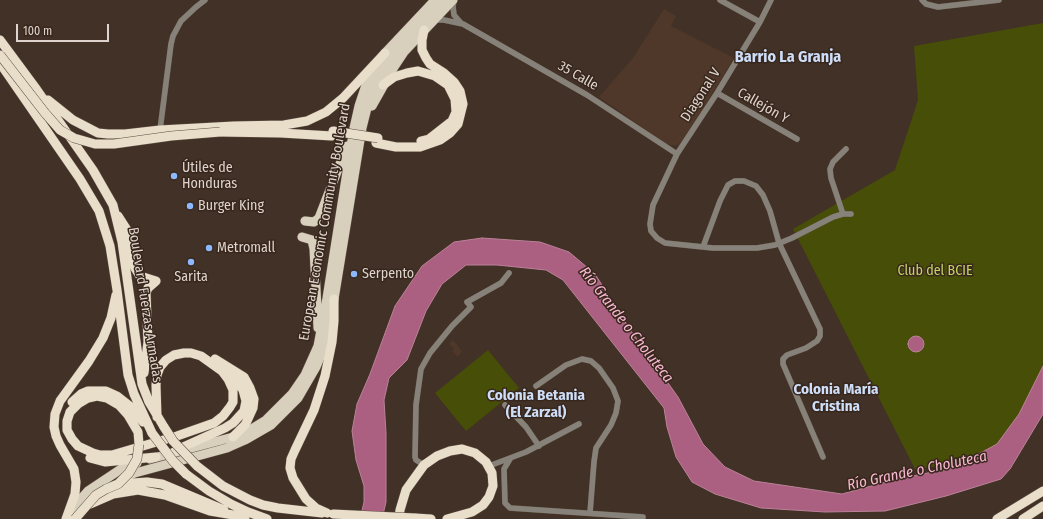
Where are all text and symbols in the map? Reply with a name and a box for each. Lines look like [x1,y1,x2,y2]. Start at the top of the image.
scale bar [18,16,111,42]
text: 100 m [23,24,52,38]
district label: Barrio La Granja [735,48,841,68]
street label: 35 Calle [555,58,601,94]
street label: Diagonal V [678,65,724,125]
street label: Callejón Y [734,85,792,127]
street label: European Economic Community Boulevard [296,102,354,342]
place label: Útiles de Honduras [182,160,237,192]
marker: Útiles de Honduras [169,171,179,181]
place label: Burger King [198,198,264,214]
marker: Burger King [185,201,195,211]
street label: Boulevard Fuerzas Armadas [124,226,166,384]
place label: Metromall [217,240,275,256]
marker: Metromall [204,243,214,253]
marker: Sarita [186,257,196,267]
water label: Río Grande o Choluteca [575,263,677,387]
park label: Club del BCIE [897,263,973,279]
place label: Serpento [362,266,414,282]
place label: Sarita [174,269,208,285]
marker: Serpento [349,269,359,279]
district label: Colonia María Cristina [793,381,879,416]
district label: Colonia Betania (El Zarzal) [487,387,585,422]
water label: Río Grande o Choluteca [846,447,988,495]

